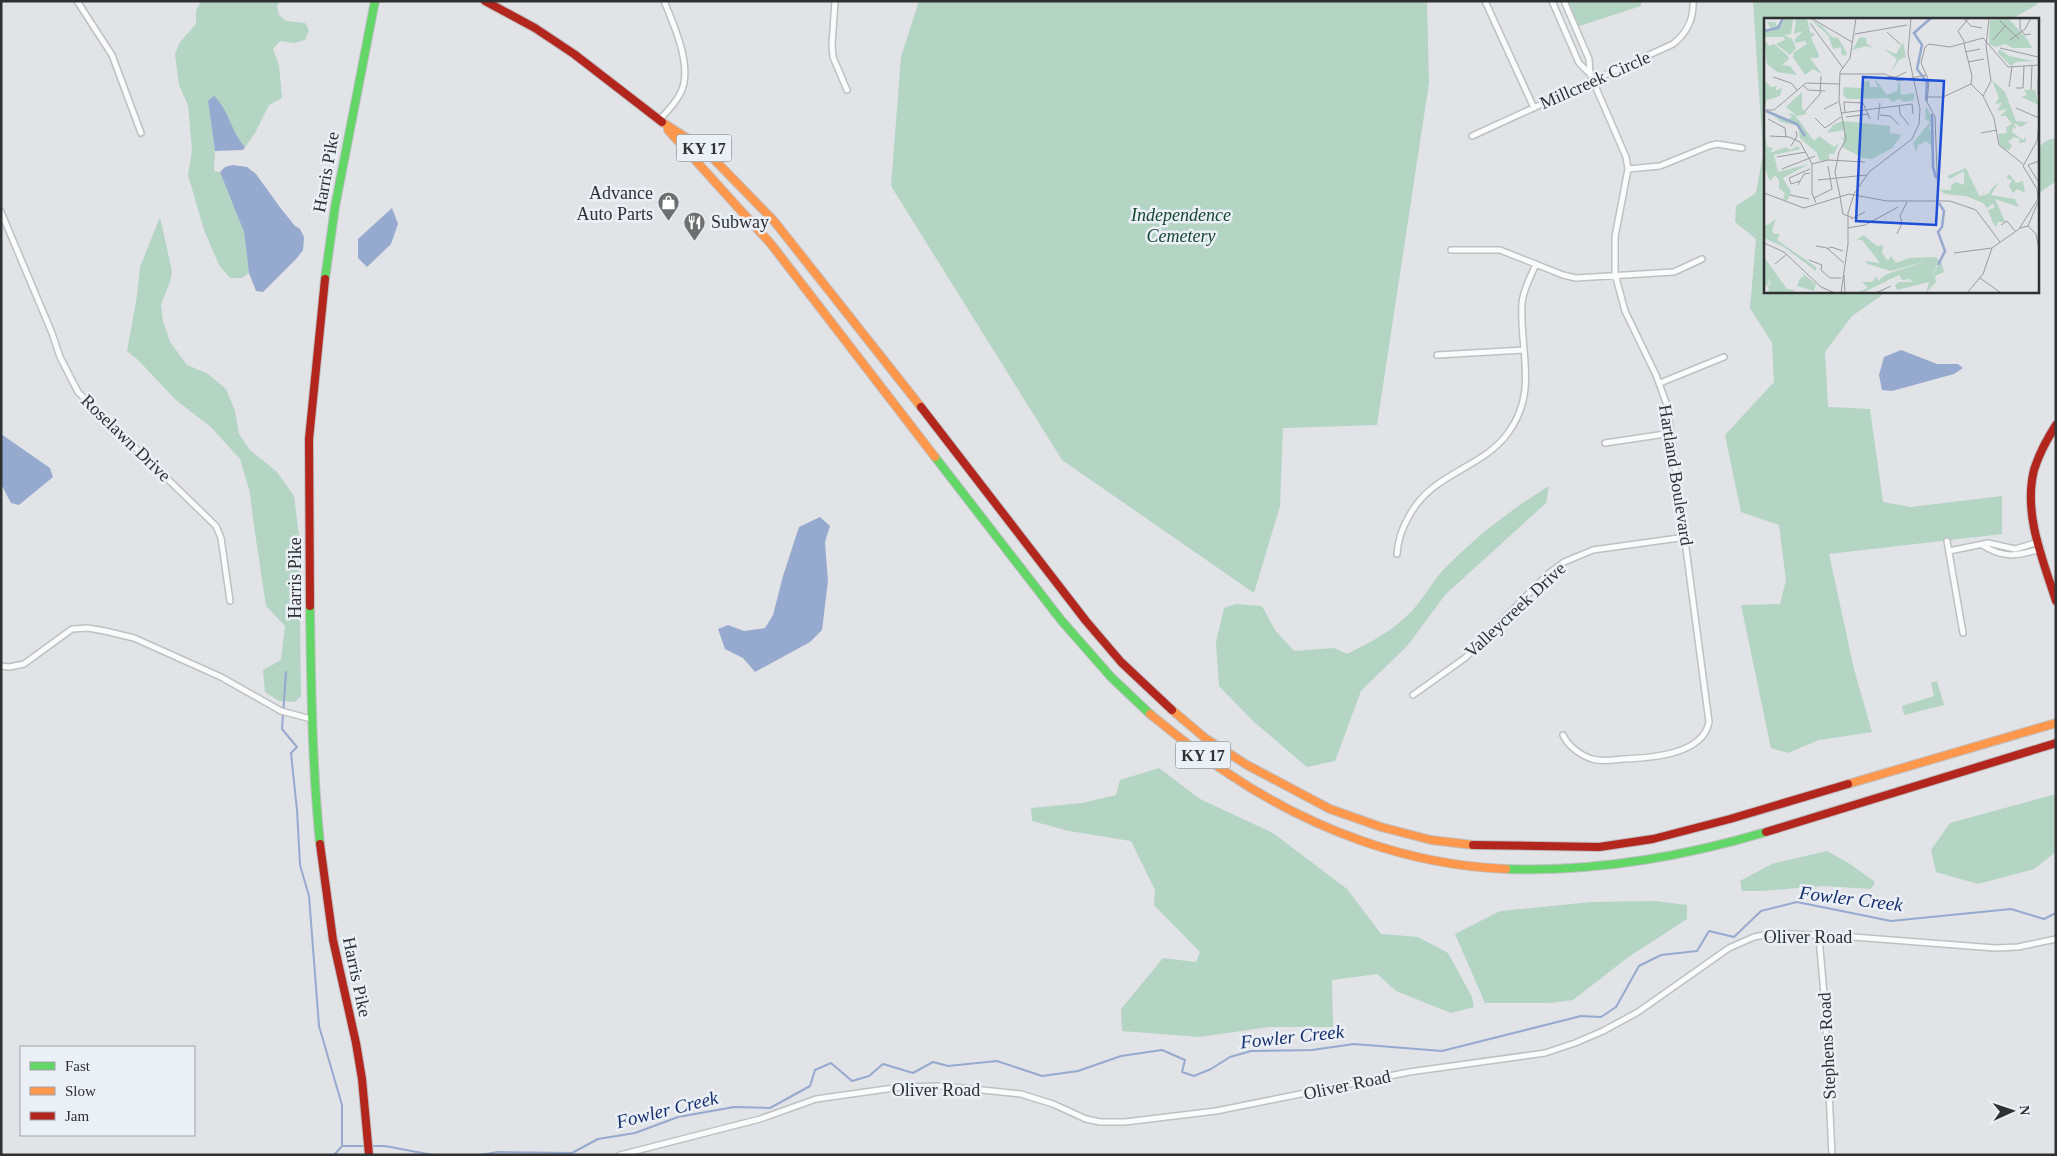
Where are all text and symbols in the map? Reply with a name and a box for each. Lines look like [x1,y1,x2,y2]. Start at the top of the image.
inset map [1764,18,2040,292]
street label: Millcreek Circle [1537,47,1653,113]
street label: Harris Pike [309,130,343,214]
road number: KY 17 [676,134,732,162]
place label: Advance Auto Parts [577,183,653,224]
shop icon: Advance Auto Parts [657,191,681,222]
park label: Independence Cemetery [1130,205,1231,246]
restaurant icon: Subway [683,210,707,241]
place label: Subway [711,212,769,232]
street label: Roselawn Drive [77,390,175,486]
street label: Hartland Boulevard [1655,403,1697,547]
street label: Harris Pike [285,537,305,619]
street label: Valleycreek Drive [1460,558,1570,662]
road number: KY 17 [1176,742,1230,768]
water label: Fowler Creek [1797,882,1905,915]
street label: Oliver Road [1764,927,1852,947]
street label: Harris Pike [339,935,375,1019]
street label: Stephens Road [1814,992,1840,1100]
water label: Fowler Creek [1238,1021,1346,1052]
legend [20,1046,195,1136]
text: Fast [65,1058,91,1074]
street label: Oliver Road [1302,1066,1392,1104]
street label: Oliver Road [892,1080,980,1100]
text: Slow [65,1083,96,1099]
north arrow [1987,1086,2037,1136]
water label: Fowler Creek [613,1087,721,1133]
text: N [2017,1105,2032,1116]
text: Jam [65,1108,89,1124]

